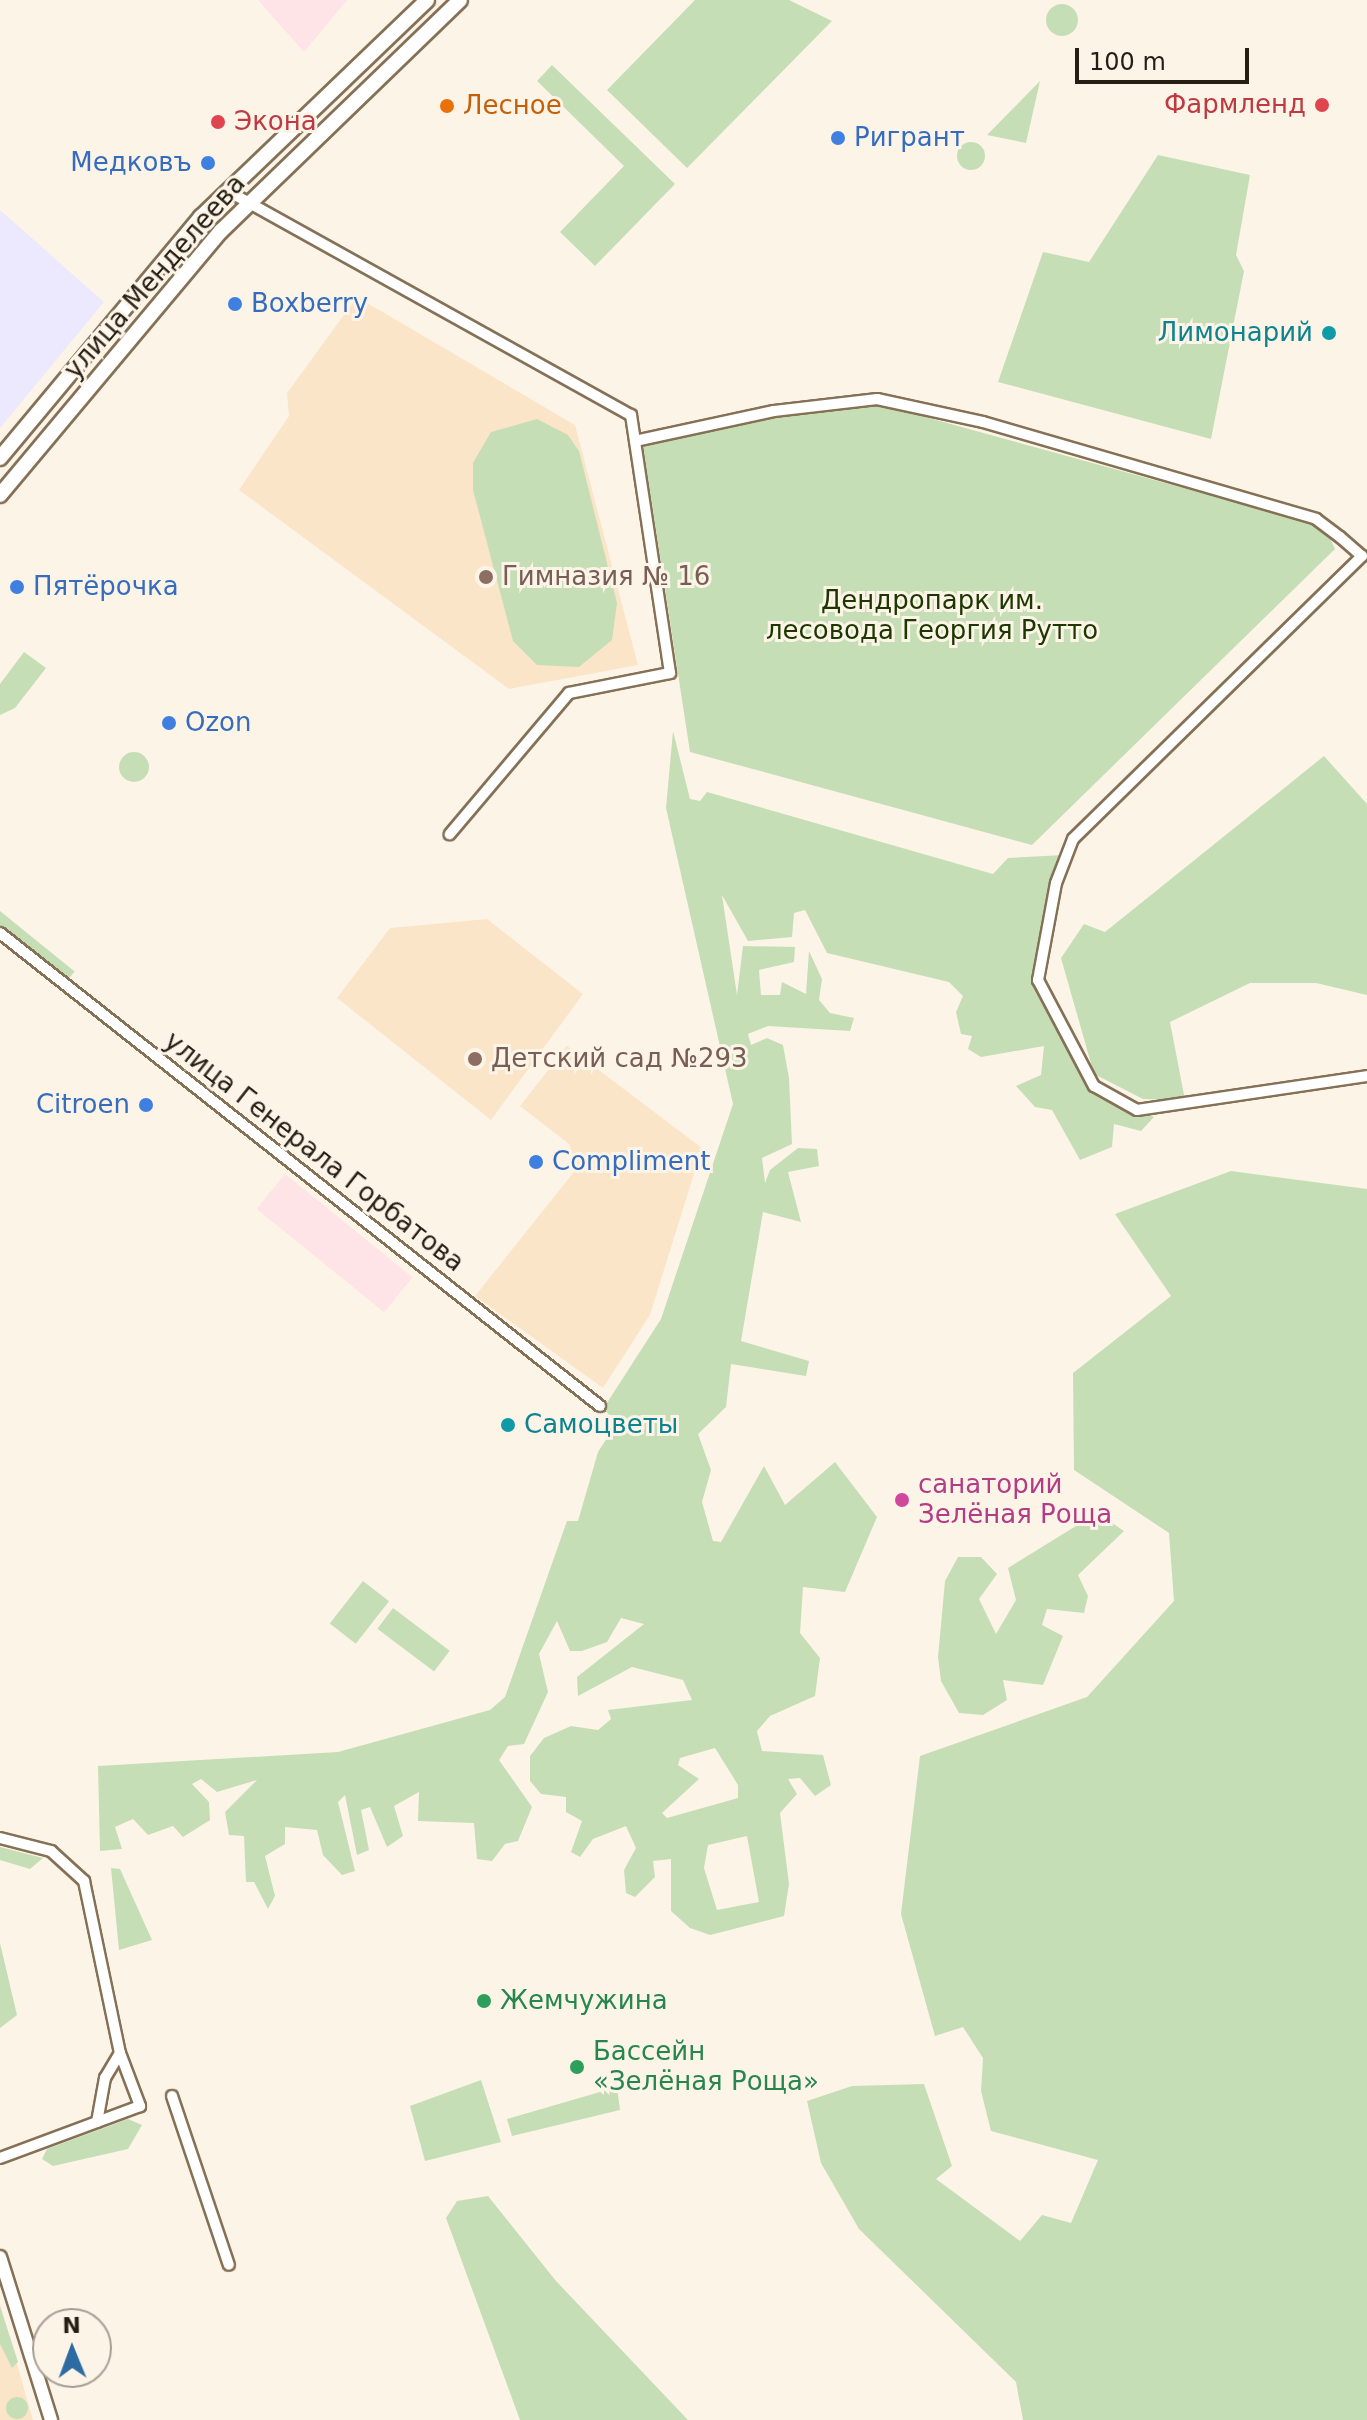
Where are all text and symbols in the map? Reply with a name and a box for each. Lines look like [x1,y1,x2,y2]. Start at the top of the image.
scale bar [1079,32,1253,82]
text: 100 m [1089,48,1166,76]
place label: Фармленд [1164,89,1306,121]
place label: Лесное [463,90,562,122]
marker: Фармленд [1313,96,1331,114]
marker: Лесное [438,97,456,115]
place label: Экона [234,106,317,138]
marker: Экона [209,113,227,131]
place label: Ригрант [854,122,965,154]
marker: Ригрант [829,129,847,147]
place label: Медковъ [70,147,192,179]
marker: Медковъ [199,154,217,172]
street label: улица Менделеева [58,169,252,385]
place label: Boxberry [251,288,368,320]
marker: Boxberry [226,295,244,313]
place label: Лимонарий [1158,317,1313,349]
marker: Лимонарий [1320,324,1338,342]
place label: Гимназия № 16 [502,561,710,593]
marker: Гимназия № 16 [477,568,495,586]
place label: Пятёрочка [33,571,179,603]
marker: Пятёрочка [8,578,26,596]
park label: Дендропарк им. лесовода Георгия Рутто [766,585,1098,646]
place label: Ozon [185,707,251,739]
marker: Ozon [160,714,178,732]
street label: улица Генерала Горбатова [158,1025,470,1279]
place label: Детский сад №293 [491,1043,748,1075]
marker: Детский сад №293 [466,1050,484,1068]
place label: Citroen [36,1089,130,1121]
marker: Citroen [137,1096,155,1114]
place label: Compliment [552,1146,710,1178]
marker: Compliment [527,1153,545,1171]
place label: Самоцветы [524,1409,678,1441]
marker: Самоцветы [499,1416,517,1434]
place label: санаторий Зелёная Роща [918,1469,1112,1530]
marker: санаторий Зелёная Роща [893,1491,911,1509]
place label: Жемчужина [500,1985,668,2017]
marker: Жемчужина [475,1992,493,2010]
place label: Бассейн «Зелёная Роща» [593,2036,819,2098]
marker: Бассейн «Зелёная Роща» [568,2058,586,2076]
north arrow [32,2308,112,2388]
text: N [62,2313,81,2338]

